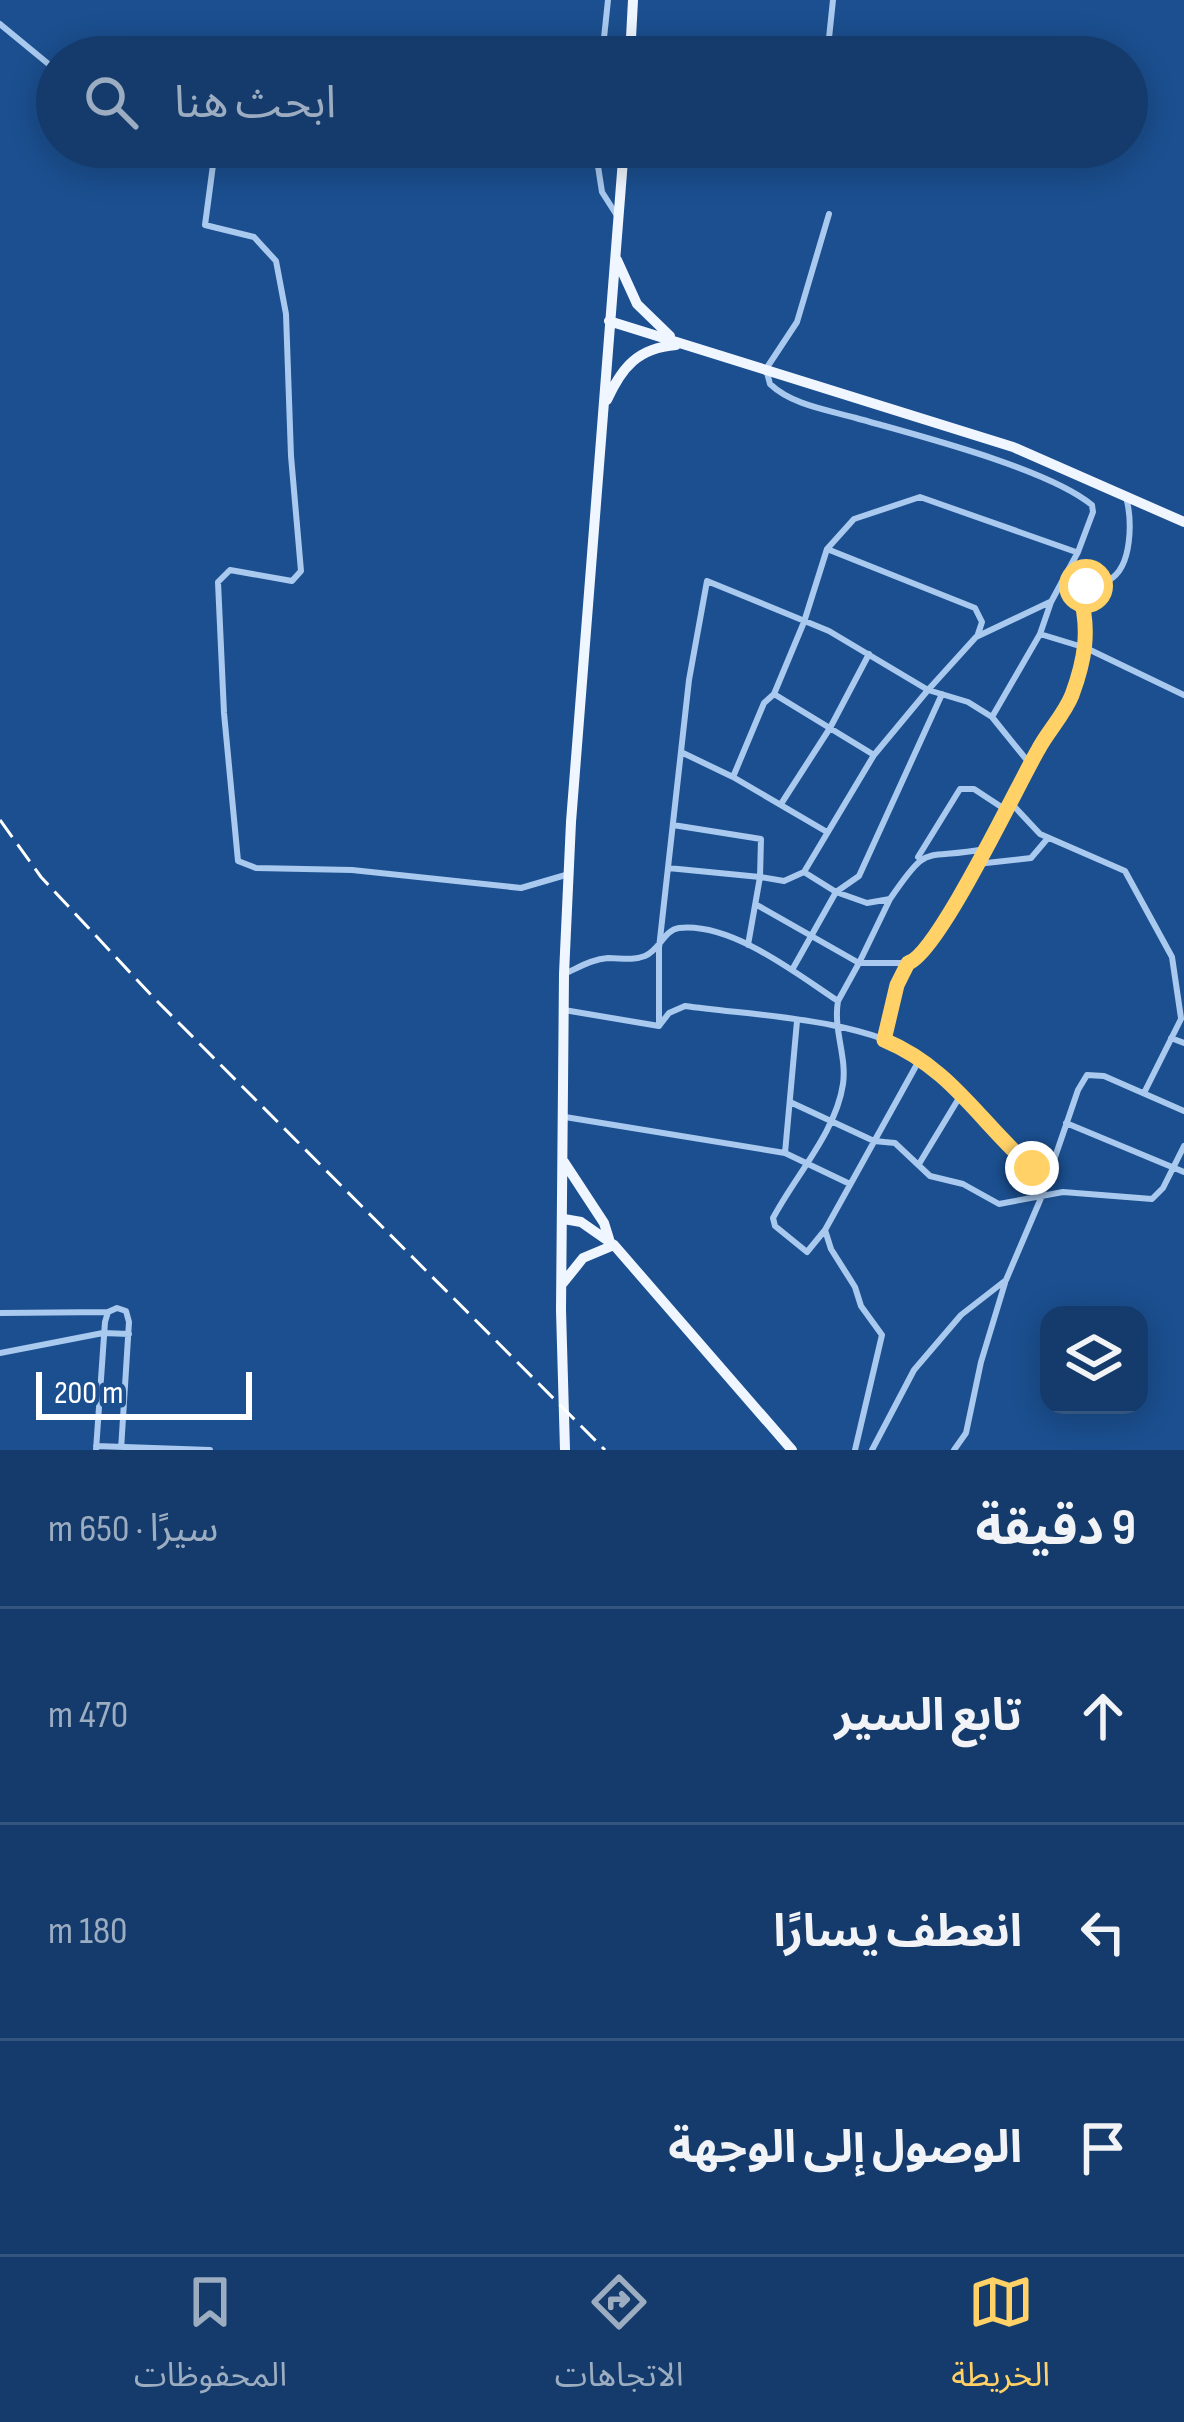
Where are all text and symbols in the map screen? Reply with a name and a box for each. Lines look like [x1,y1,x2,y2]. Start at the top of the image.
search box [36,36,1148,168]
icon: search [78,69,144,135]
text: ابحث هنا [174,76,336,131]
route start [1059,559,1113,613]
route end [1005,1141,1059,1195]
map controls [1040,1306,1148,1414]
button: layers [1040,1306,1148,1414]
scale bar [36,1366,252,1419]
text: 200 m [54,1373,123,1413]
text: 9 دقيقة [976,1498,1136,1559]
text: سيرًا · 650 m [48,1506,218,1553]
icon: ahead [1070,1683,1136,1749]
text: تابع السير [834,1689,1022,1744]
text: 470 m [48,1692,128,1739]
icon: left [1070,1899,1136,1965]
text: انعطف يسارًا [773,1905,1022,1960]
text: 180 m [48,1908,127,1955]
icon: arrive [1070,2115,1136,2181]
text: الوصول إلى الوجهة [668,2121,1022,2176]
tab: المحفوظات [134,2269,287,2410]
tab: الاتجاهات [555,2269,684,2410]
tab: الخريطة [951,2269,1050,2410]

